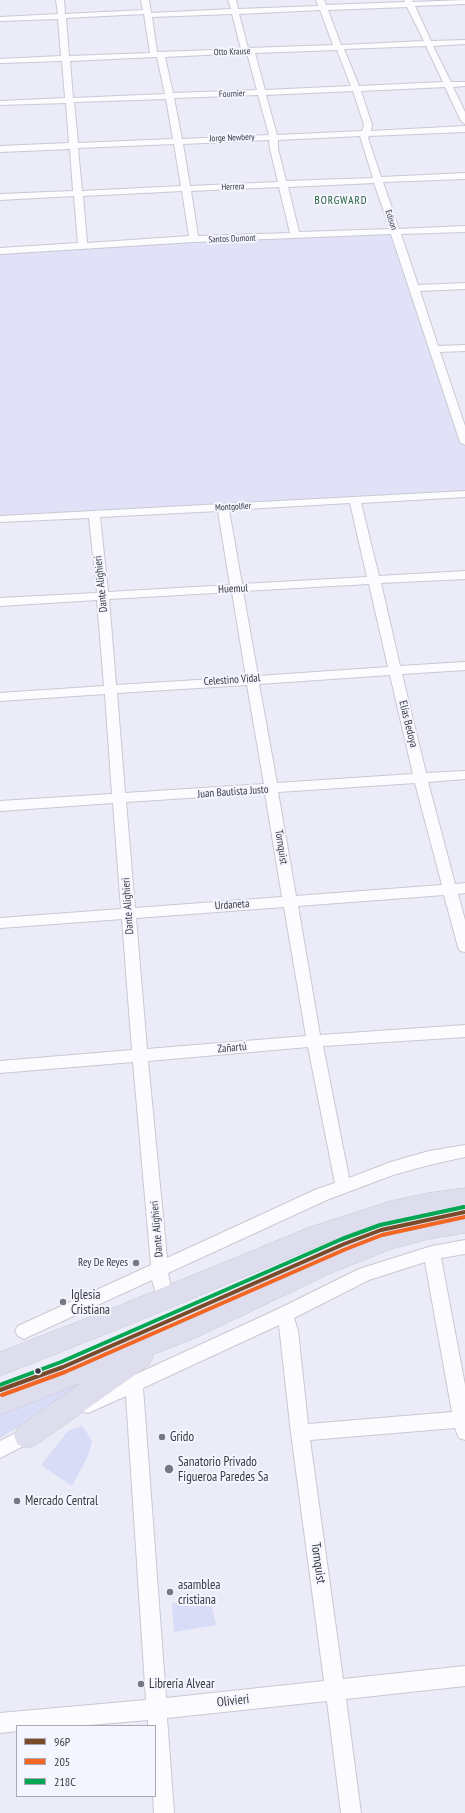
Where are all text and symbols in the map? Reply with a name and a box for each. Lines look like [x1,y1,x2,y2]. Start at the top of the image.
street label: Otto Krause [214,46,250,58]
street label: Fournier [219,88,245,100]
street label: Jorge Newbery [209,132,255,144]
street label: Herrera [221,181,245,193]
district label: BORGWARD [315,194,367,208]
street label: Edison [383,209,399,231]
street label: Santos Dumont [208,233,256,245]
street label: Montgolfier [215,501,251,513]
street label: Dante Alighieri [91,555,111,613]
street label: Huemul [218,582,248,596]
street label: Celestino Vidal [203,671,261,689]
street label: Elías Bedoya [396,699,420,749]
street label: Juan Bautista Justo [197,783,269,801]
street label: Tornquist [272,829,290,865]
street label: Dante Alighieri [119,877,137,935]
street label: Urdaneta [214,897,250,913]
street label: Zañartú [217,1040,247,1056]
street label: Dante Alighieri [148,1200,166,1258]
place label: Rey De Reyes [78,1256,128,1270]
marker: Rey De Reyes [131,1258,141,1268]
place label: Iglesia Cristiana [71,1287,110,1318]
marker: Iglesia Cristiana [58,1297,68,1307]
unlabelled marker [33,1366,43,1376]
place label: Grido [170,1429,194,1445]
marker: Grido [157,1432,167,1442]
place label: Sanatorio Privado Figueroa Paredes Sa [178,1454,269,1485]
marker: Sanatorio Privado Figueroa Paredes Sa [163,1463,175,1475]
place label: Mercado Central [25,1493,98,1509]
marker: Mercado Central [12,1496,22,1506]
street label: Tornquist [307,1541,329,1585]
place label: asamblea cristiana [178,1577,220,1608]
marker: asamblea cristiana [165,1587,175,1597]
place label: Librería Alvear [149,1676,214,1692]
marker: Librería Alvear [136,1679,146,1689]
street label: Olivieri [216,1692,250,1710]
legend [16,1725,156,1797]
text: 96P [54,1734,70,1749]
text: 205 [54,1754,70,1769]
text: 218C [54,1774,76,1789]

